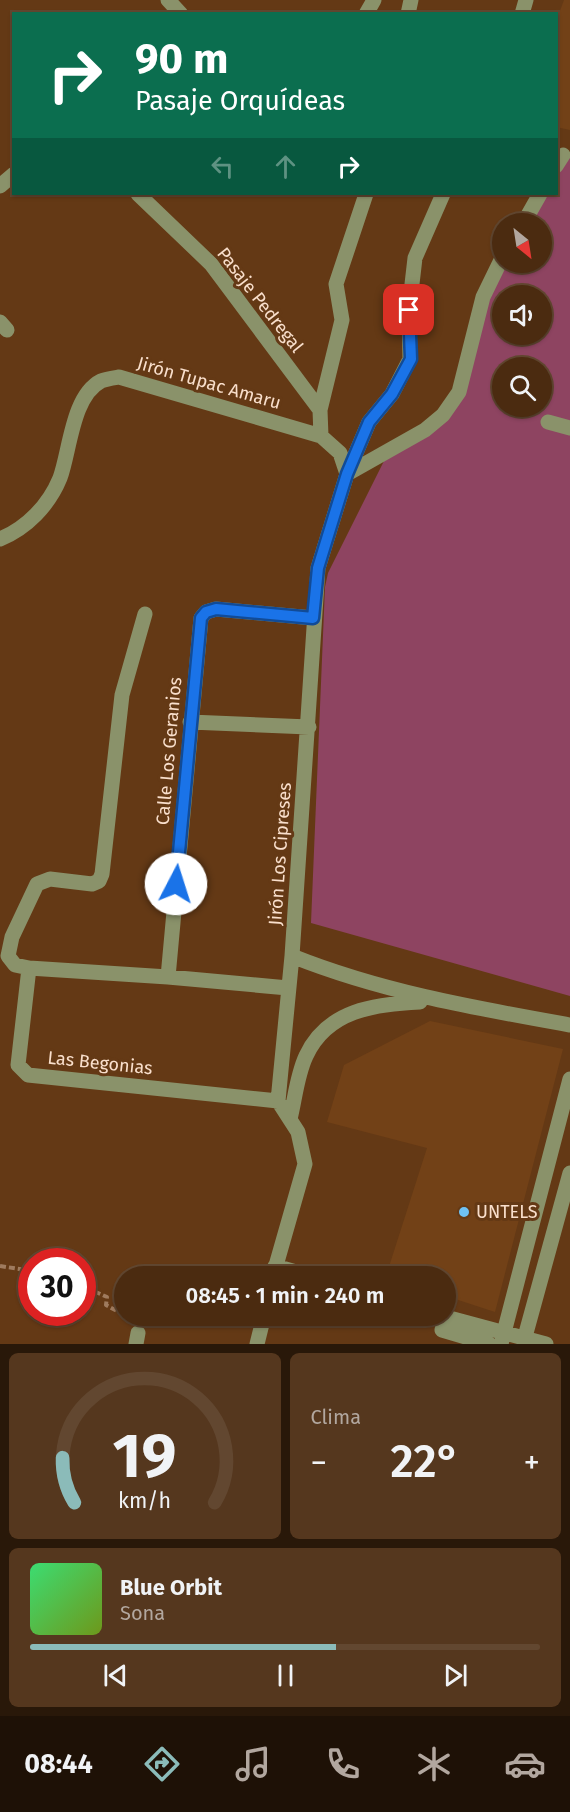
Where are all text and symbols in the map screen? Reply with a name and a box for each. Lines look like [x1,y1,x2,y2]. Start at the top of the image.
text: 90 m [135,34,229,84]
icon: right [36,36,114,114]
text: Pasaje Orquídeas [135,85,345,117]
icon: left [206,150,239,183]
icon: ahead [269,150,302,183]
icon: right [332,150,365,183]
north arrow [492,213,552,273]
map controls [492,213,552,417]
street label: Pasaje Pedregal [212,243,308,357]
pin [383,284,434,335]
button: sound [492,285,552,345]
icon: arrive [392,293,425,326]
street label: Jirón Tupac Amaru [135,352,283,414]
button: search [492,357,552,417]
street label: Calle Los Geranios [152,676,186,826]
street label: Jirón Los Cipreses [264,782,296,926]
position arrow [144,852,208,916]
street label: Las Begonias [46,1047,154,1079]
place label: UNTELS [476,1201,538,1223]
marker: UNTELS [457,1205,471,1219]
speed limit sign: 30 [18,1248,96,1326]
text: 08:45 · 1 min · 240 m [186,1282,384,1309]
text: Clima [311,1405,361,1429]
text: 19 [113,1419,177,1494]
text: 22° [391,1435,460,1489]
text: − [311,1443,327,1483]
text: + [524,1443,540,1483]
text: km/h [118,1488,171,1514]
text: Blue Orbit [120,1574,222,1601]
text: Sona [120,1601,165,1625]
icon: previous [99,1659,132,1692]
icon: pause [269,1659,302,1692]
icon: next [439,1659,472,1692]
icon: directions [141,1743,183,1785]
icon: music [232,1743,274,1785]
icon: phone [322,1743,364,1785]
icon: climate [413,1743,455,1785]
icon: car [504,1743,546,1785]
text: 08:44 [24,1748,93,1780]

